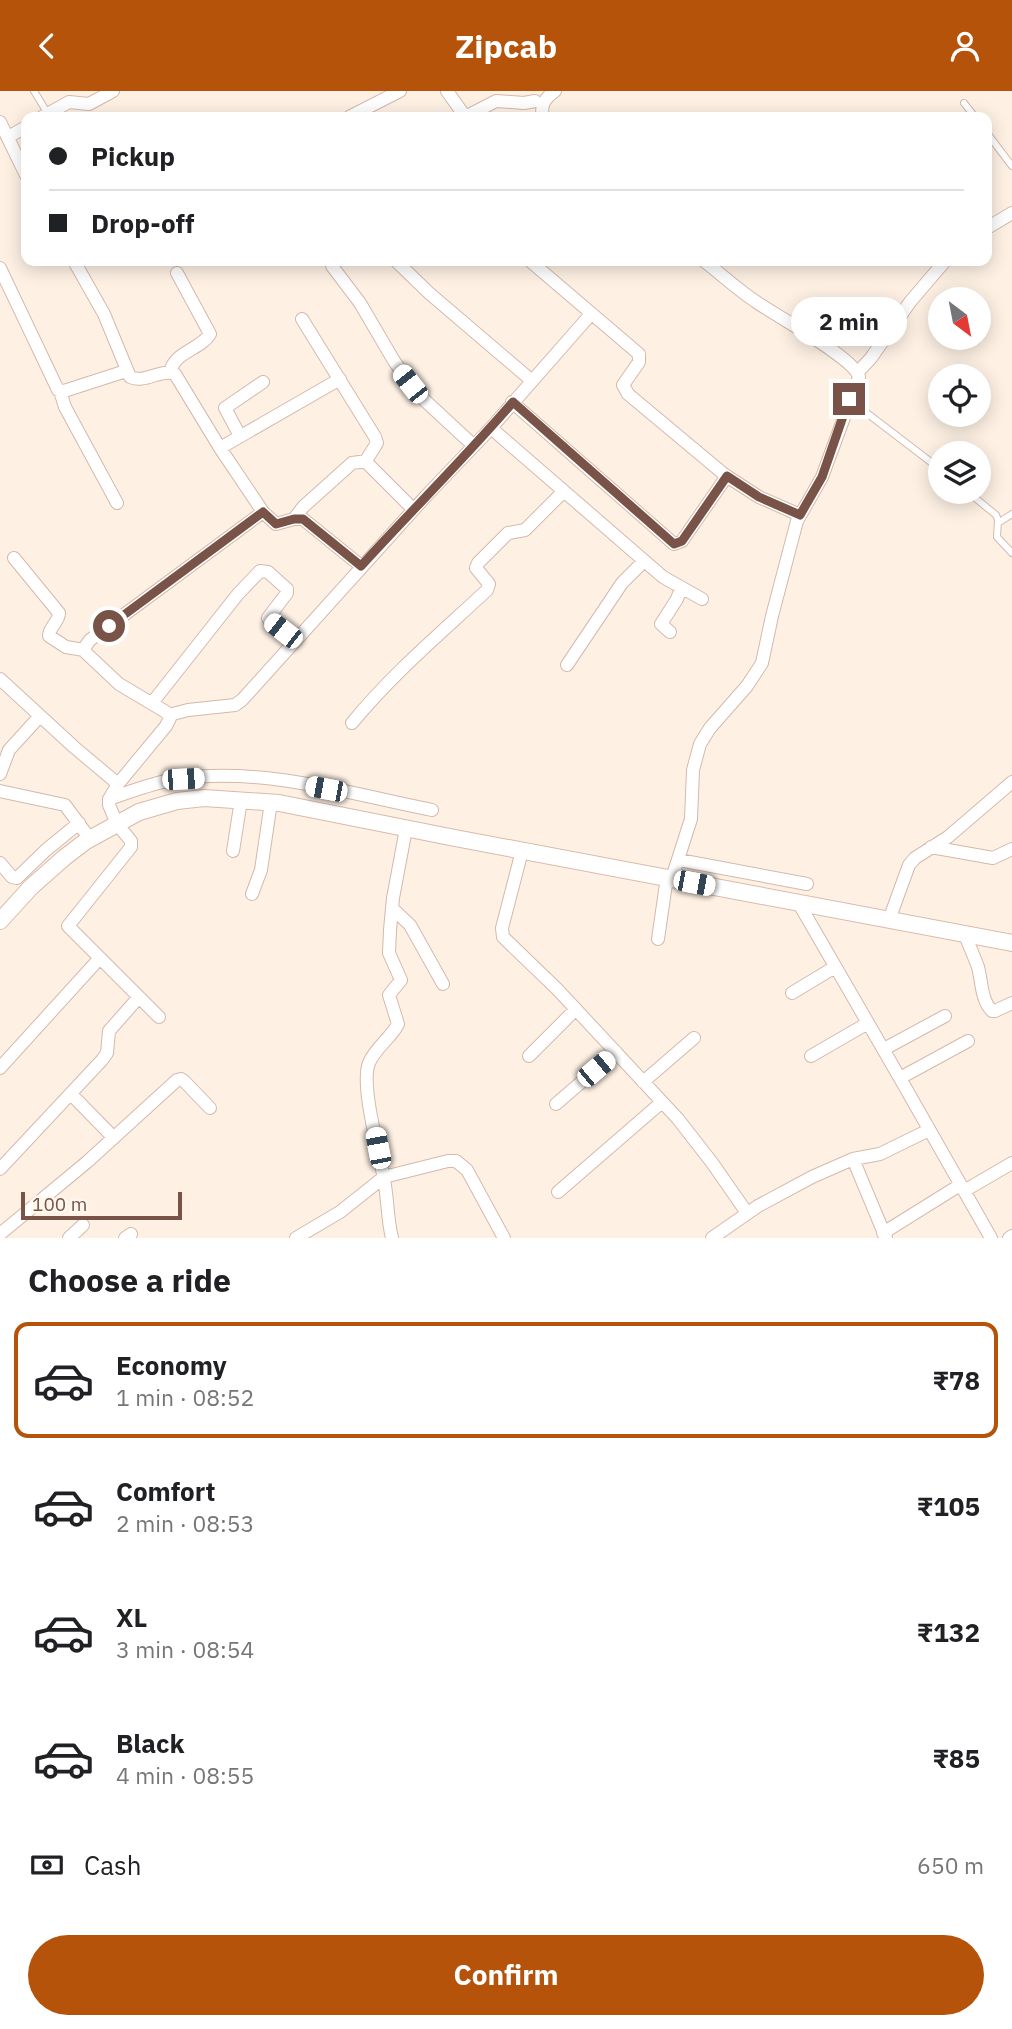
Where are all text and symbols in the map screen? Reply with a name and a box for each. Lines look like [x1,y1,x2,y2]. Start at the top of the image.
text: Zipcab [455,25,557,67]
icon: back [28,27,66,65]
icon: person [946,27,984,65]
text: Pickup [91,139,175,173]
text: Drop-off [91,206,194,240]
north arrow [928,287,990,350]
map controls [928,287,991,504]
callout: 2 min [791,297,907,347]
text: 2 min [819,306,879,336]
car [389,361,432,407]
button: locate [928,364,991,427]
route end [833,383,865,415]
button: layers [928,441,991,504]
route start [93,610,125,642]
car [260,610,307,652]
car [162,767,205,791]
car [304,775,349,803]
car [672,869,717,897]
car [574,1047,619,1091]
car [364,1125,393,1171]
scale bar [21,1189,182,1221]
text: 100 m [32,1192,87,1216]
text: Choose a ride [28,1259,231,1301]
text: Economy [116,1348,227,1382]
icon: car [32,1349,95,1412]
text: ₹78 [932,1363,980,1397]
text: 1 min · 08:52 [116,1382,254,1412]
text: Comfort [116,1474,215,1508]
icon: car [32,1475,95,1538]
text: ₹105 [917,1489,980,1523]
text: 2 min · 08:53 [116,1508,254,1538]
text: XL [116,1600,147,1634]
icon: car [32,1601,95,1664]
text: ₹132 [917,1615,980,1649]
text: 3 min · 08:54 [116,1634,254,1664]
text: Black [116,1726,184,1760]
icon: car [32,1727,95,1790]
text: ₹85 [932,1741,980,1775]
text: 4 min · 08:55 [116,1760,254,1790]
icon: cash [28,1846,66,1884]
text: Cash [84,1848,141,1882]
text: 650 m [917,1850,984,1880]
button: Confirm [28,1935,984,2015]

